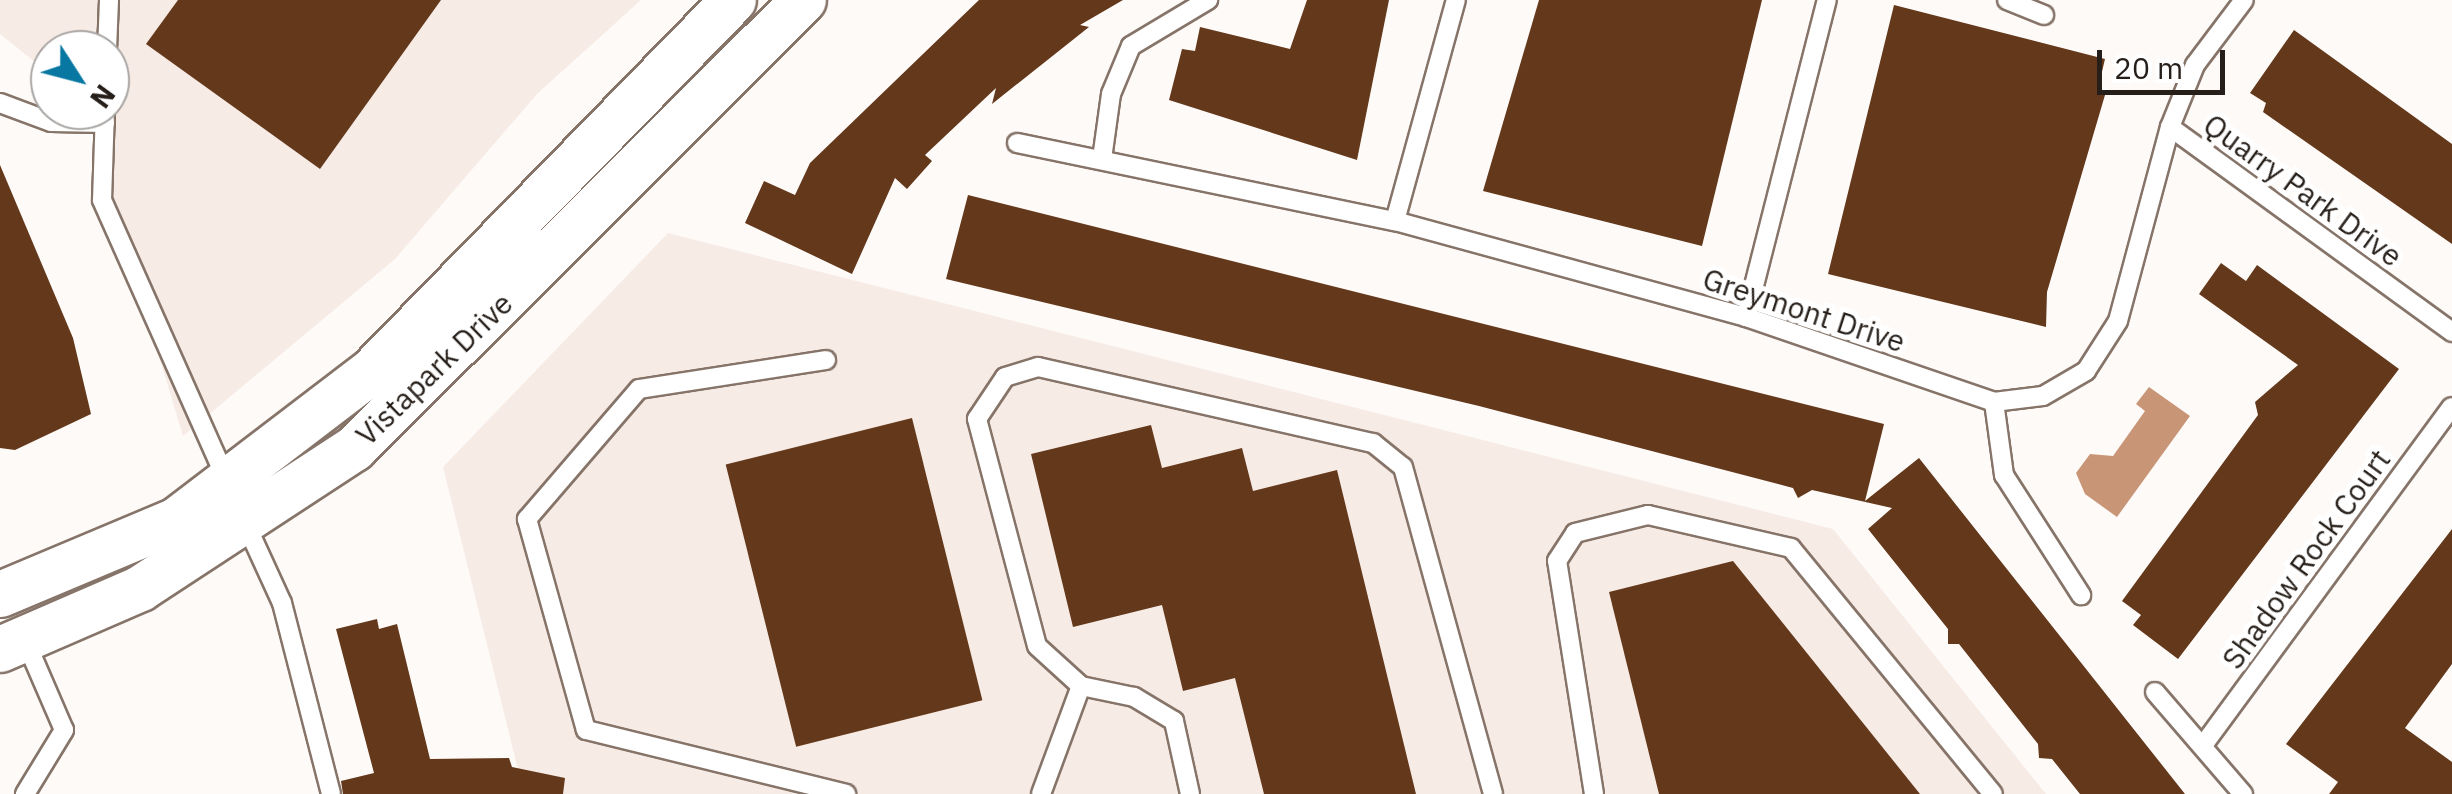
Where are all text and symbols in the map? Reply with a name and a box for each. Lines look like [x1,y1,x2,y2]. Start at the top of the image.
north arrow [30,30,130,130]
scale bar [2102,30,2230,92]
text: 20 m [2114,48,2183,87]
text: N [82,78,124,116]
street label: Quarry Park Drive [2197,106,2409,274]
street label: Greymont Drive [1698,260,1910,360]
street label: Vistapark Drive [348,285,520,453]
street label: Shadow Rock Court [2214,442,2398,676]

